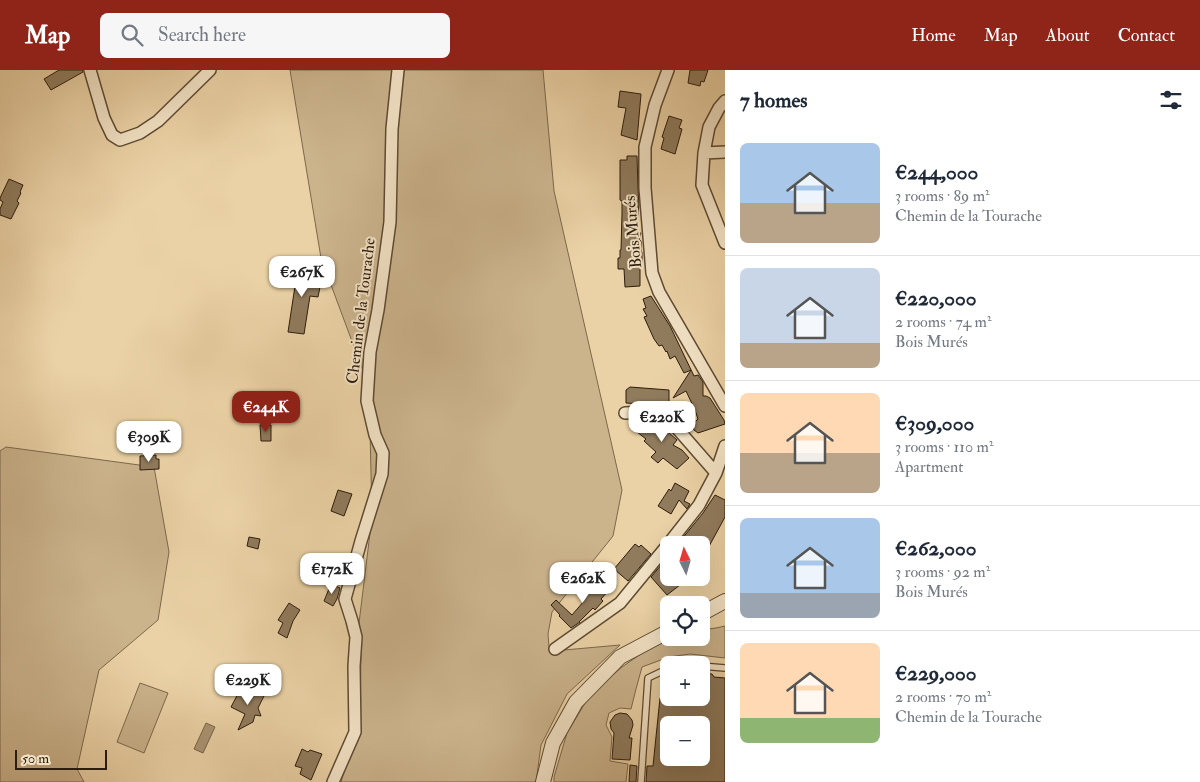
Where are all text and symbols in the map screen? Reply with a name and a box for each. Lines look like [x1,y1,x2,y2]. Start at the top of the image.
search box [100,13,450,58]
text: Map [25,20,70,51]
icon: search [118,21,146,49]
text: Search here [158,23,246,47]
text: Home [911,24,956,47]
text: Map [984,24,1018,47]
text: About [1046,24,1090,47]
text: Contact [1118,24,1175,47]
icon: filters [1157,86,1185,114]
text: 7 homes [740,87,807,114]
text: €244,000 [895,159,978,186]
icon: home [780,163,840,223]
text: 3 rooms · 89 m² [895,186,990,206]
street label: Bois Murés [620,195,646,269]
text: Chemin de la Tourache [895,206,1042,226]
street label: Chemin de la Tourache [342,237,380,385]
pin: €267K [267,256,337,298]
text: €267K [280,262,324,282]
text: €220,000 [895,285,977,312]
icon: home [780,288,840,348]
text: 2 rooms · 74 m² [895,312,991,332]
text: Bois Murés [895,332,968,352]
pin: €244K [231,390,301,433]
text: €244K [243,397,289,417]
pin: €220K [627,400,697,443]
text: €220K [640,407,684,427]
text: €309,000 [895,410,974,437]
icon: home [780,413,840,473]
pin: €309K [114,420,184,463]
text: €309K [127,427,171,447]
text: 3 rooms · 110 m² [895,437,993,457]
text: Apartment [895,457,963,477]
text: €262,000 [895,535,976,562]
north arrow [660,536,710,586]
map controls [660,536,710,766]
icon: home [780,538,840,598]
pin: €172K [297,552,367,595]
text: €172K [311,559,353,579]
pin: €262K [548,562,618,604]
text: 3 rooms · 92 m² [895,562,990,582]
text: €262K [561,568,605,588]
text: Bois Murés [895,582,968,602]
button: locate [660,596,710,646]
button: + [660,656,710,706]
text: €229,000 [895,660,977,687]
icon: home [780,663,840,723]
pin: €229K [213,664,283,706]
text: €229K [226,670,270,690]
text: 2 rooms · 70 m² [895,687,991,707]
text: Chemin de la Tourache [895,707,1042,727]
button: − [660,716,710,766]
scale bar [15,747,108,770]
text: 50 m [22,750,49,767]

